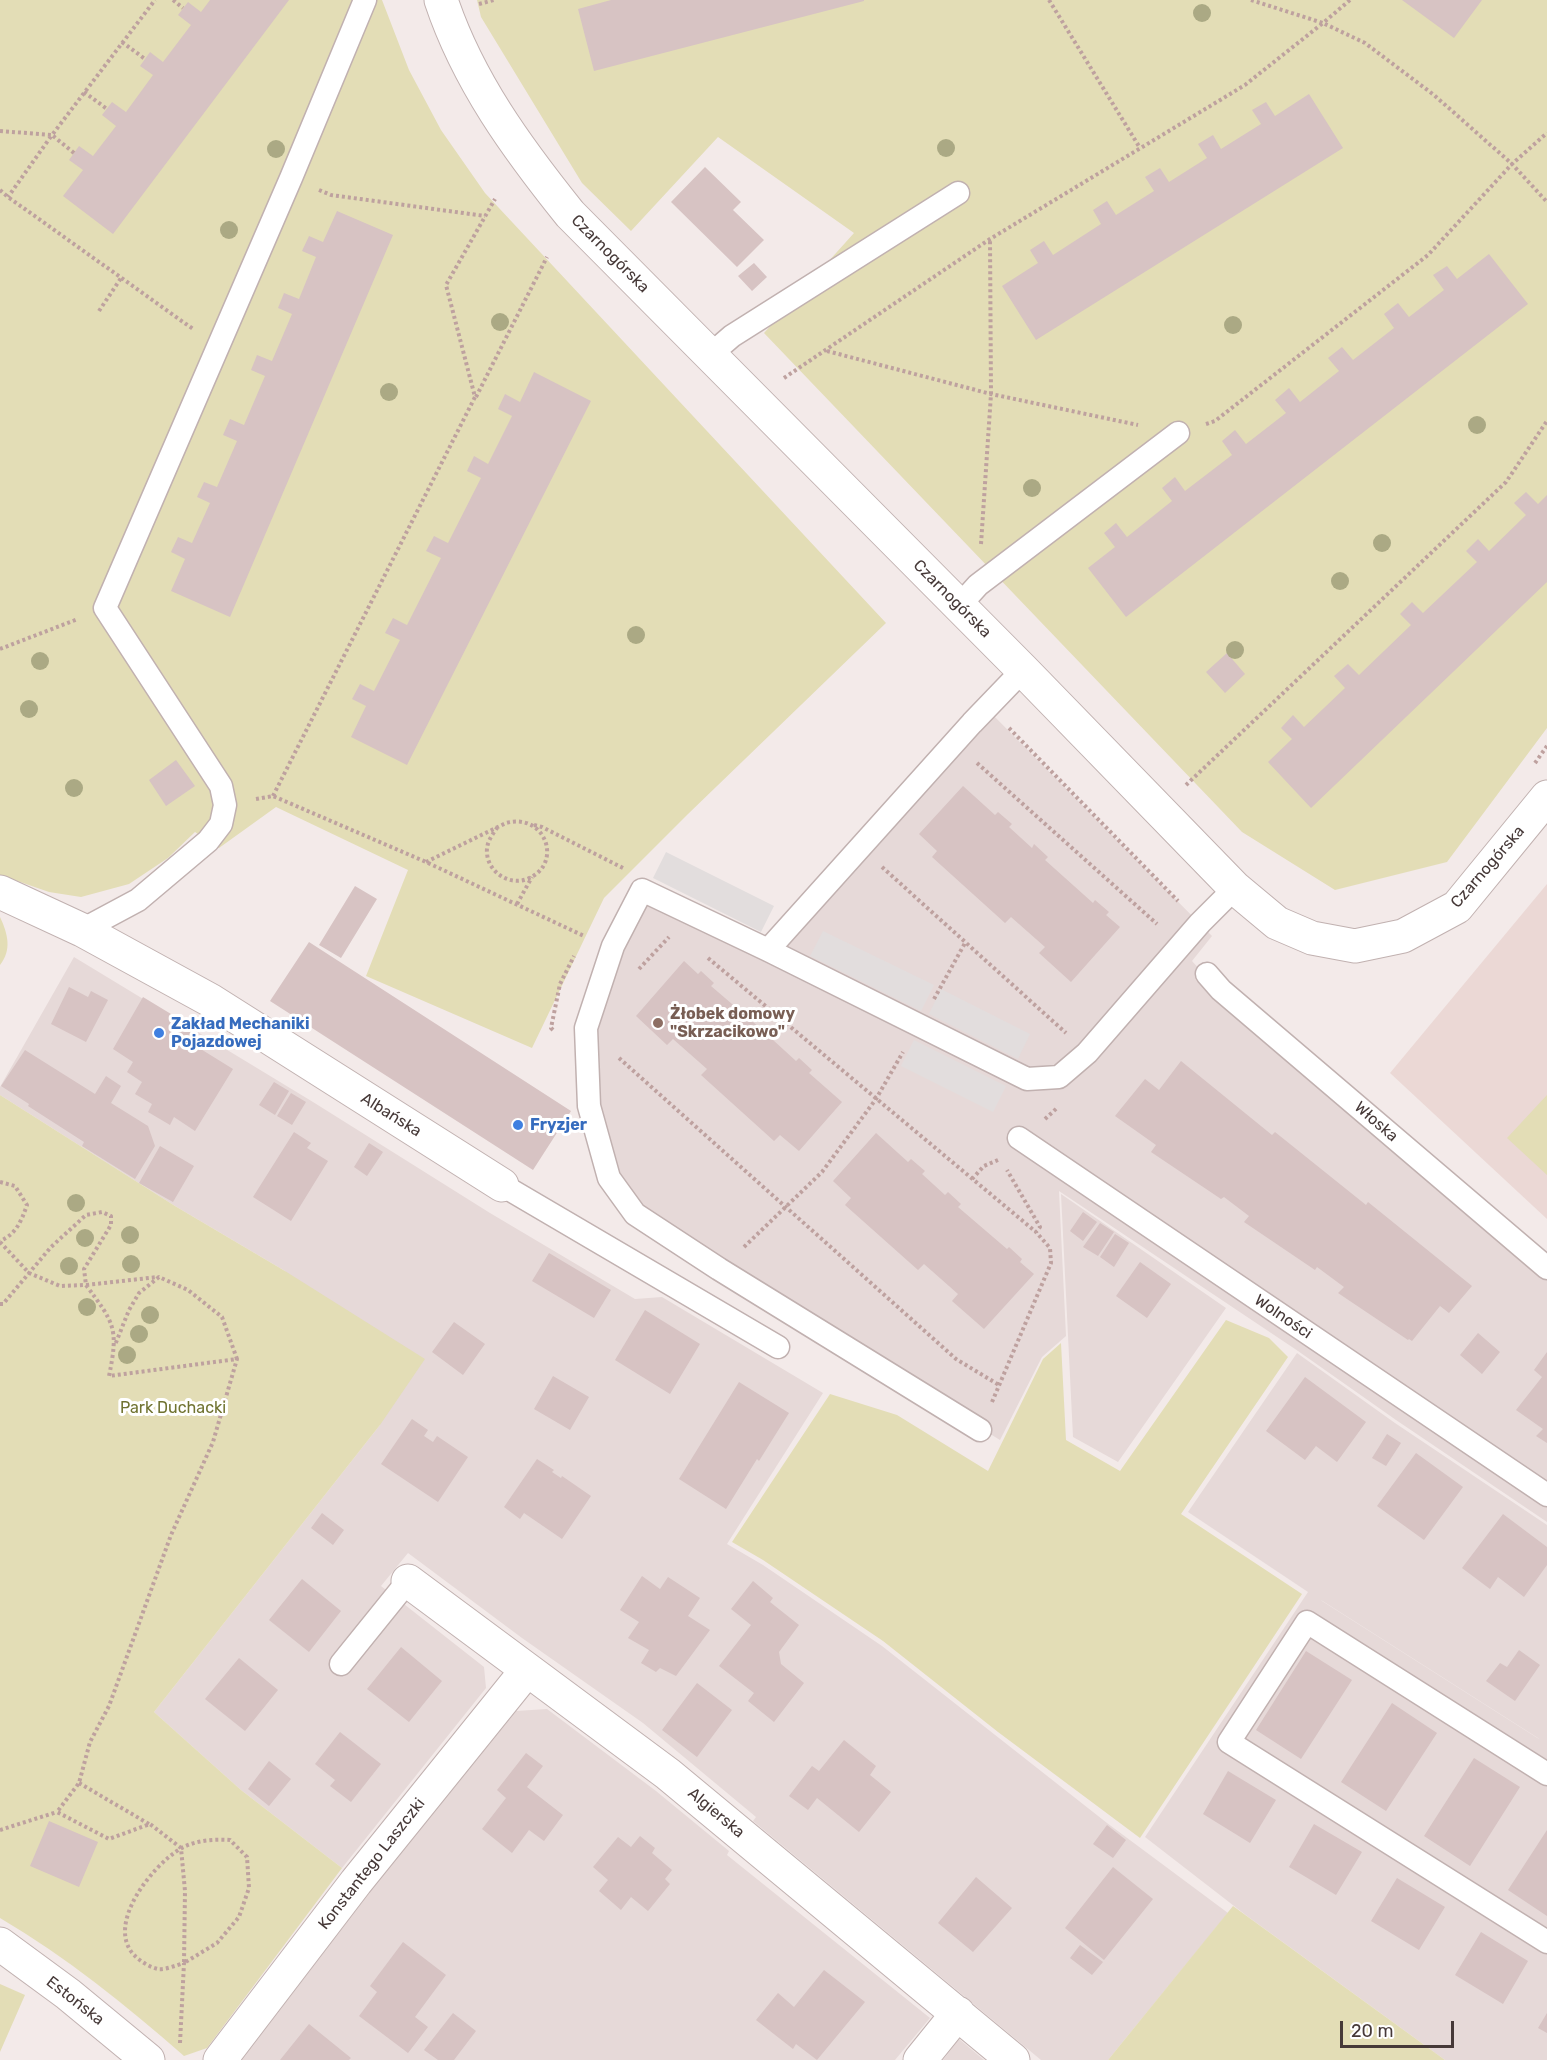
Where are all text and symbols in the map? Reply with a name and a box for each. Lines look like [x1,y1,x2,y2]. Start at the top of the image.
street label: Czarnogórska [567,211,653,297]
street label: Czarnogórska [909,556,995,642]
street label: Czarnogórska [1447,822,1529,912]
place label: Żłobek domowy "Skrzacikowo" [670,1004,795,1042]
place label: Zakład Mechaniki Pojazdowej [171,1014,309,1052]
marker: Żłobek domowy "Skrzacikowo" [651,1016,665,1030]
marker: Zakład Mechaniki Pojazdowej [152,1026,166,1040]
street label: Albańska [357,1089,425,1141]
street label: Włoska [1350,1098,1402,1146]
place label: Fryzjer [530,1115,587,1135]
marker: Fryzjer [511,1118,525,1132]
street label: Wolności [1251,1291,1315,1343]
park label: Park Duchacki [120,1398,226,1418]
street label: Algierska [684,1784,748,1842]
street label: Konstantego Laszczki [315,1794,429,1934]
street label: Estońska [42,1972,108,2030]
scale bar [1343,2009,1457,2047]
text: 20 m [1351,2020,1393,2042]

